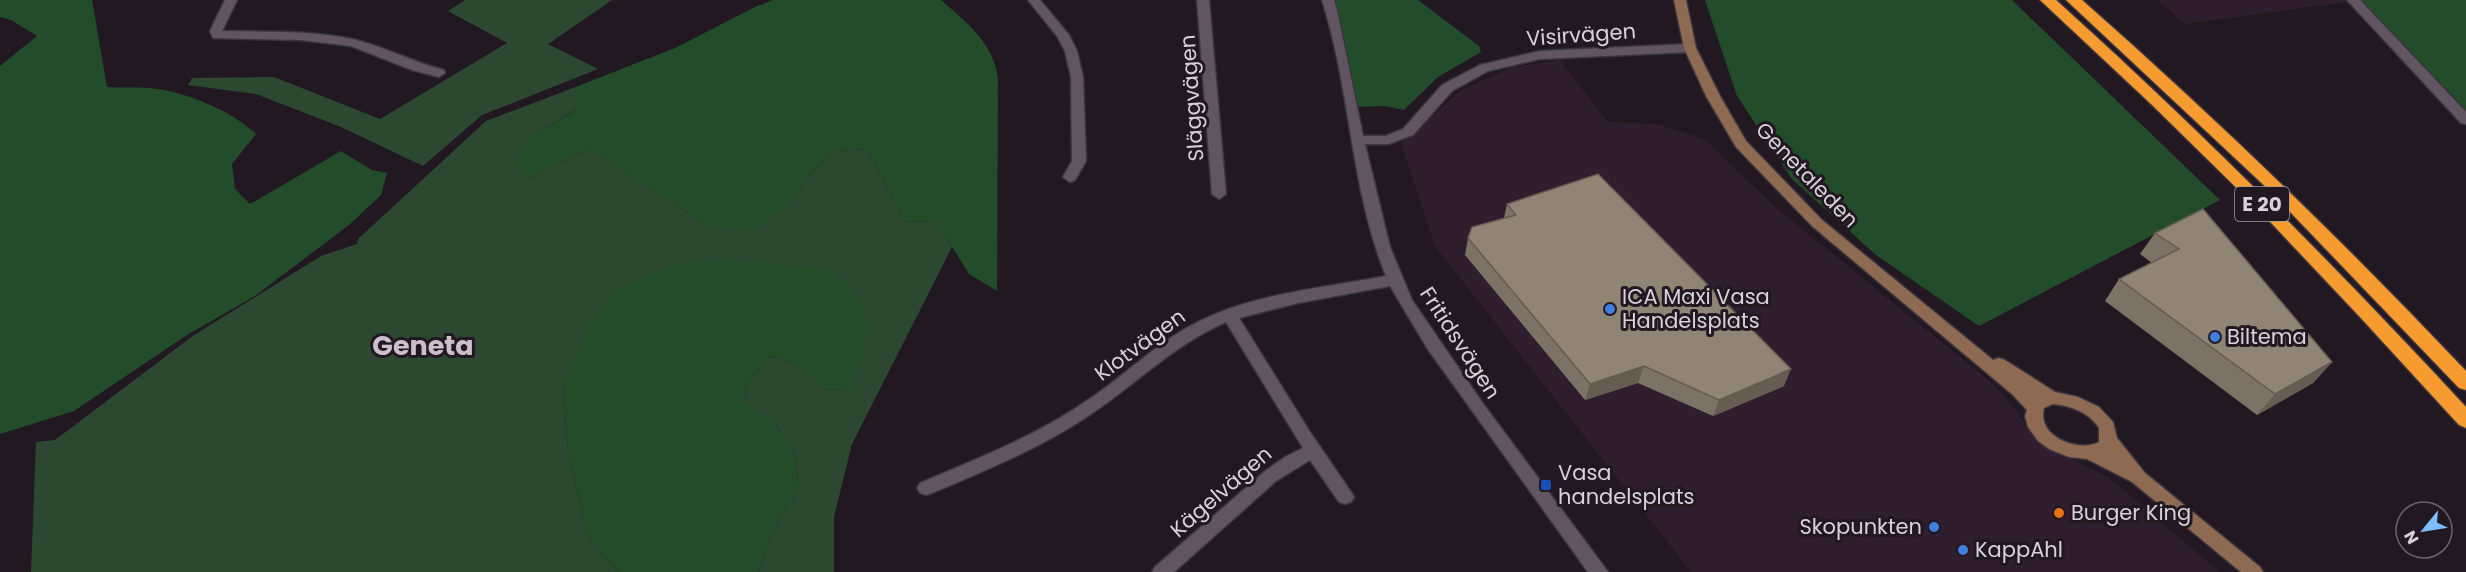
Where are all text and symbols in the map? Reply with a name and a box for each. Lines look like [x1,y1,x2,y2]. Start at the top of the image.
street label: Visirvägen [1525,16,1637,53]
street label: Släggvägen [1173,34,1210,162]
street label: Genetaleden [1750,115,1865,234]
road number: E 20 [2235,187,2289,221]
street label: Fritidsvägen [1413,281,1507,404]
place label: ICA Maxi Vasa Handelsplats [1622,282,1770,335]
street label: Klotvägen [1089,302,1191,387]
marker: ICA Maxi Vasa Handelsplats [1603,302,1617,316]
place label: Biltema [2227,322,2307,351]
district label: Geneta [372,327,474,364]
marker: Biltema [2208,330,2222,344]
street label: Kägelvägen [1164,439,1278,544]
place label: Vasa handelsplats [1558,458,1695,511]
marker: Vasa handelsplats [1539,478,1553,492]
place label: Burger King [2071,498,2191,527]
north arrow [2394,500,2454,560]
marker: Burger King [2052,506,2066,520]
place label: Skopunkten [1799,512,1922,541]
marker: Skopunkten [1927,520,1941,534]
text: N [2398,526,2424,548]
place label: KappAhl [1975,535,2063,564]
marker: KappAhl [1956,543,1970,557]

